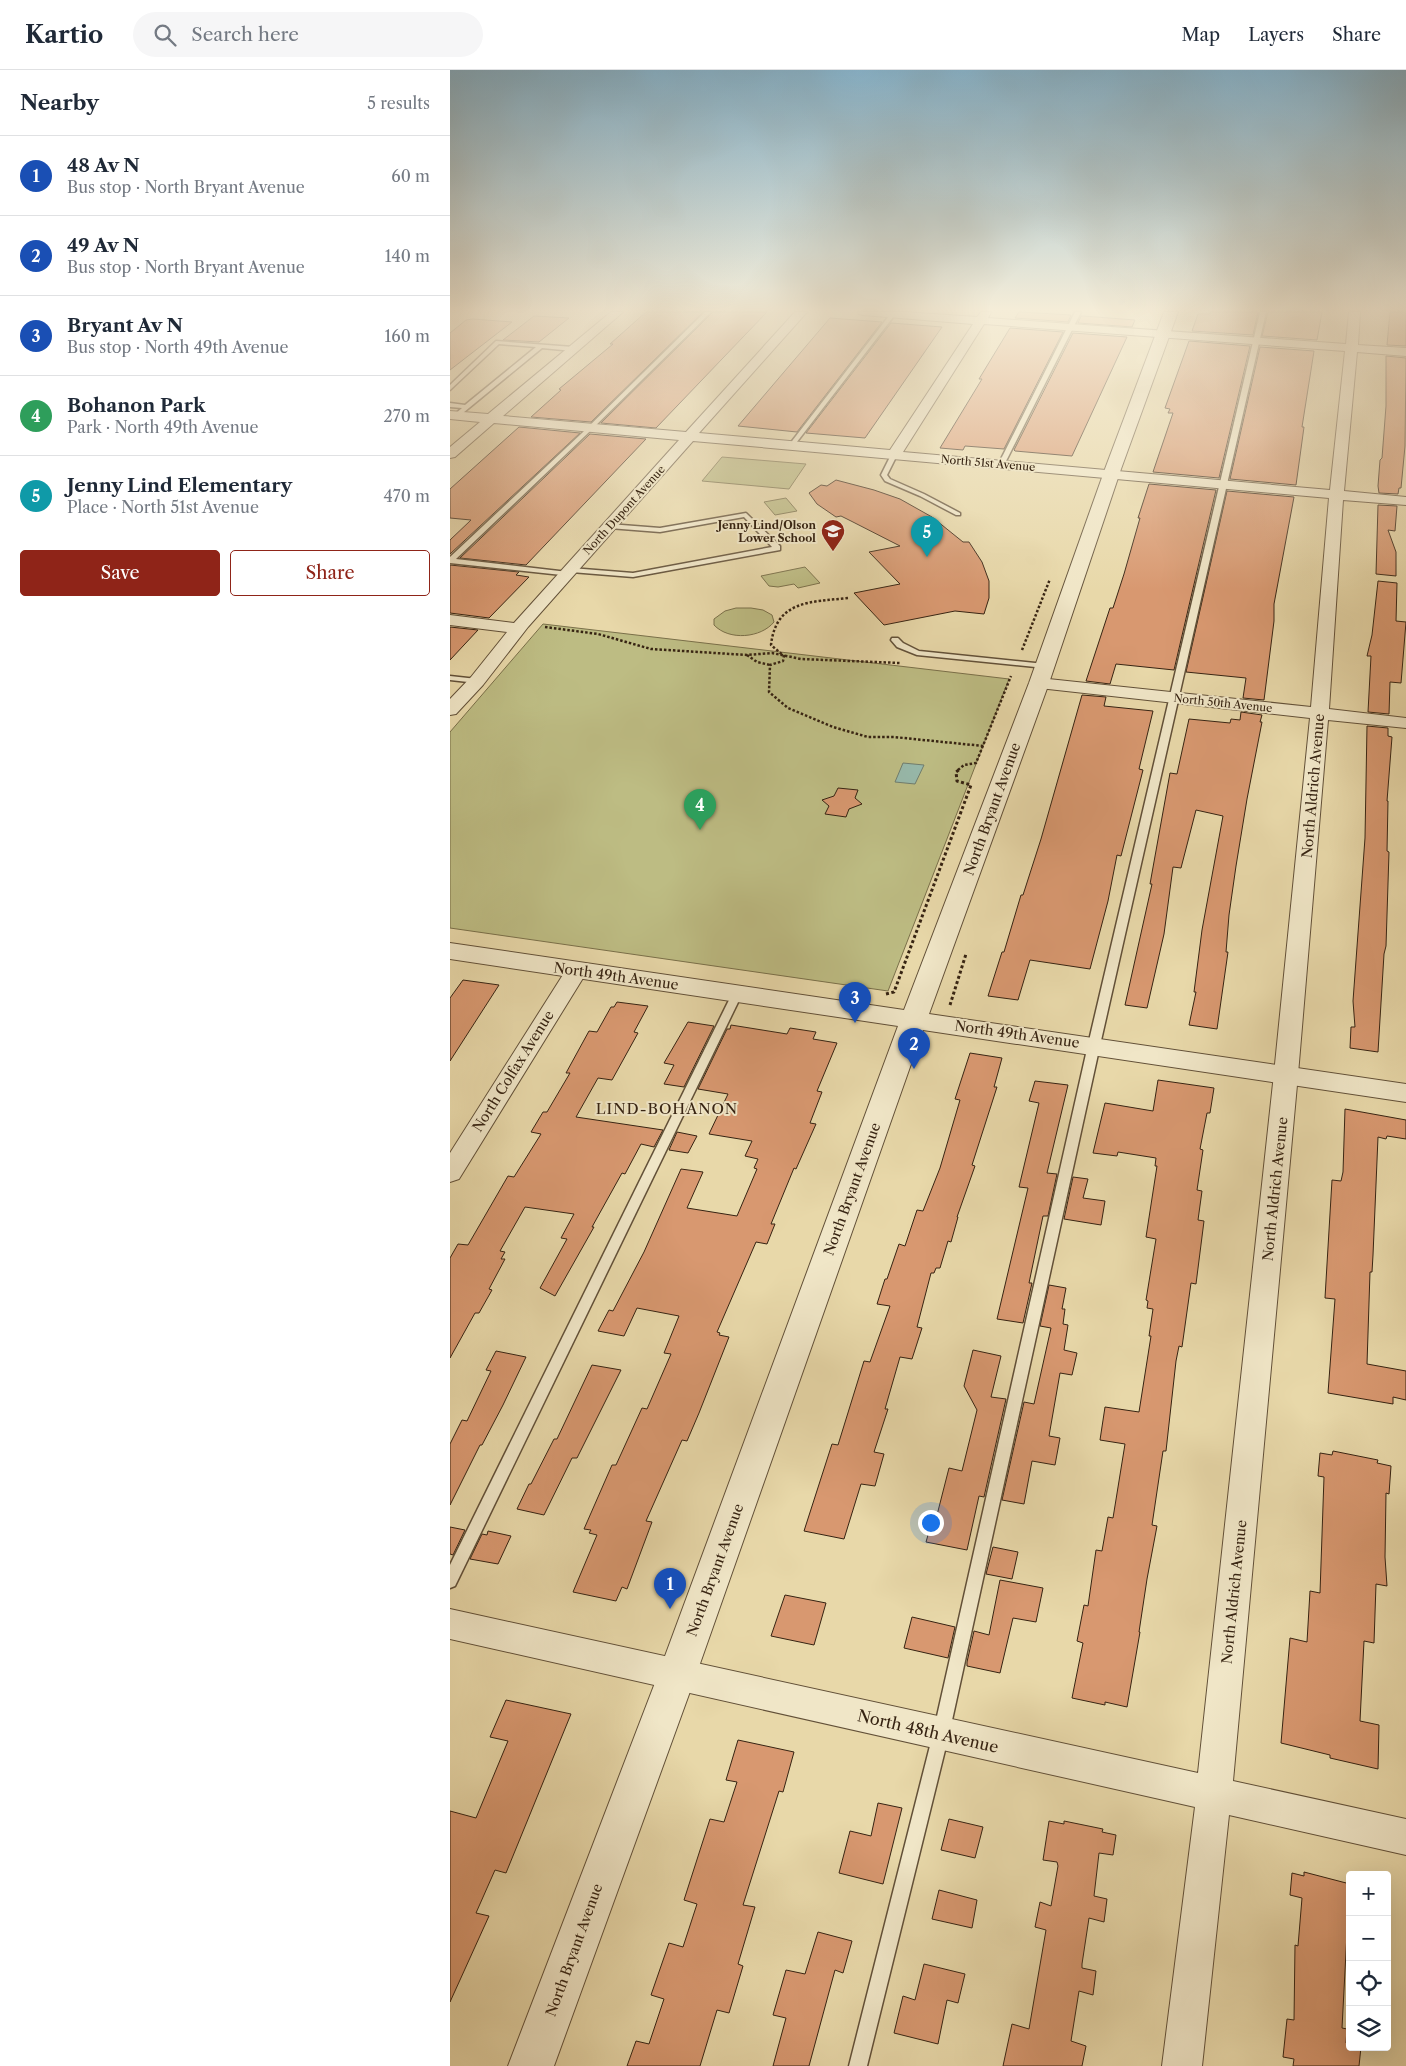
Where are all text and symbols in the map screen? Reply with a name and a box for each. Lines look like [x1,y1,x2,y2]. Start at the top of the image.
search box [133,12,483,57]
text: Kartio [25,20,103,49]
icon: search [151,21,179,49]
text: Search here [191,23,299,46]
text: Map [1182,24,1220,46]
text: Layers [1248,24,1304,46]
text: Share [1332,24,1381,46]
text: Nearby [20,90,99,115]
text: 5 results [367,93,430,113]
text: 48 Av N [67,154,140,177]
text: 1 [32,166,40,186]
text: 60 m [391,166,430,186]
text: Bus stop · North Bryant Avenue [67,177,305,197]
text: 49 Av N [67,234,139,257]
text: 2 [31,246,41,266]
text: 140 m [385,246,430,266]
text: Bus stop · North Bryant Avenue [67,257,305,277]
text: Bryant Av N [67,314,183,337]
text: 3 [31,326,41,346]
text: 160 m [385,326,430,346]
text: Bus stop · North 49th Avenue [67,337,289,357]
text: Bohanon Park [67,394,206,417]
text: 4 [31,406,41,426]
text: 270 m [384,406,430,426]
text: Park · North 49th Avenue [67,417,259,437]
street label: North 51st Avenue [940,452,1036,474]
street label: North Dupont Avenue [580,462,668,558]
text: Jenny Lind Elementary [67,474,292,497]
text: 5 [32,486,40,506]
text: 470 m [384,486,430,506]
text: Place · North 51st Avenue [67,497,259,517]
pin: 5 [911,516,943,557]
place label: Jenny Lind/Olson Lower School [716,518,816,545]
school or university icon: Jenny Lind/Olson Lower School [820,518,846,552]
button: Save [20,550,220,596]
button: Share [230,550,430,596]
street label: North 50th Avenue [1173,691,1273,715]
street label: North Aldrich Avenue [1298,713,1328,859]
street label: North Bryant Avenue [960,740,1024,878]
pin: 4 [684,789,716,830]
street label: North 49th Avenue [552,958,680,994]
pin: 3 [839,982,871,1023]
street label: North Colfax Avenue [468,1007,558,1135]
street label: North 49th Avenue [953,1016,1081,1052]
pin: 2 [898,1028,930,1069]
district label: LIND-BOHANON [596,1099,738,1118]
street label: North Aldrich Avenue [1258,1116,1292,1262]
street label: North Bryant Avenue [820,1120,884,1258]
street label: North Bryant Avenue [683,1501,747,1639]
your location [918,1510,944,1536]
street label: North Aldrich Avenue [1217,1519,1251,1665]
pin: 1 [654,1568,686,1609]
street label: North 48th Avenue [856,1705,1001,1757]
map controls [1346,1871,1391,2051]
button: + [1346,1871,1391,1916]
street label: North Bryant Avenue [542,1881,606,2019]
button: − [1346,1916,1391,1961]
button: locate [1346,1961,1391,2006]
button: layers [1346,2006,1391,2051]

